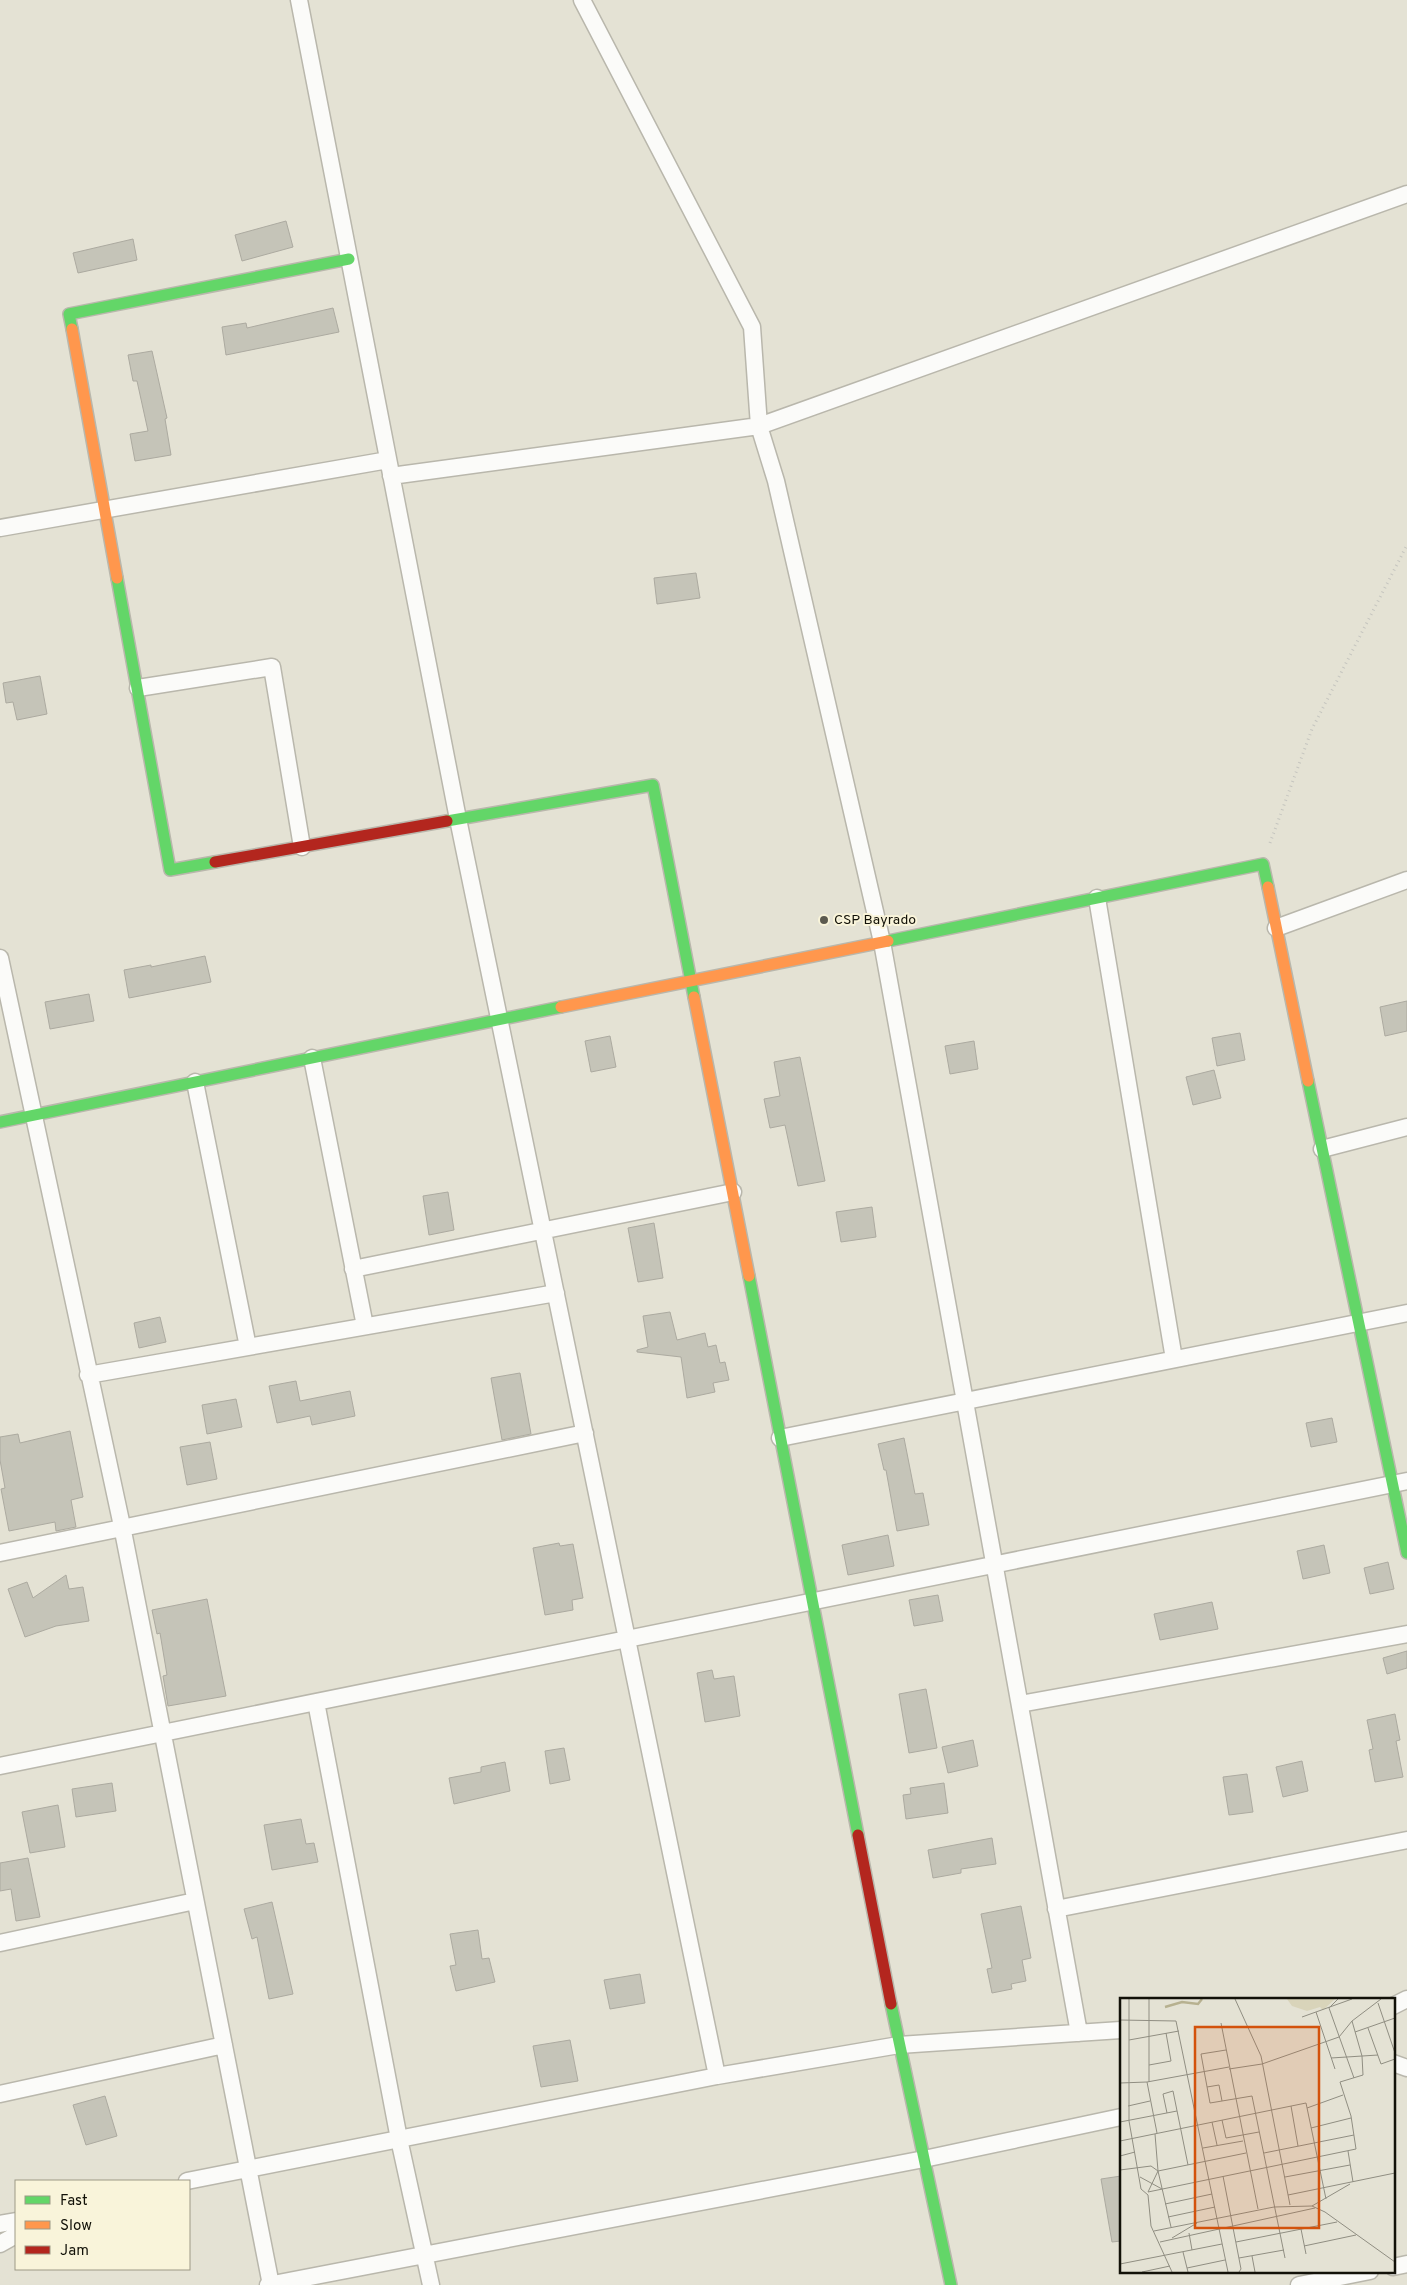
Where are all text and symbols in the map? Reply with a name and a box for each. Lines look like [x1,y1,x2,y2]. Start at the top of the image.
place label: CSP Bayrado [834,912,916,929]
marker: CSP Bayrado [818,914,830,926]
inset map [1120,1998,1394,2272]
legend [15,2180,190,2270]
text: Fast [60,2192,88,2211]
text: Slow [60,2217,92,2236]
text: Jam [60,2242,89,2261]

